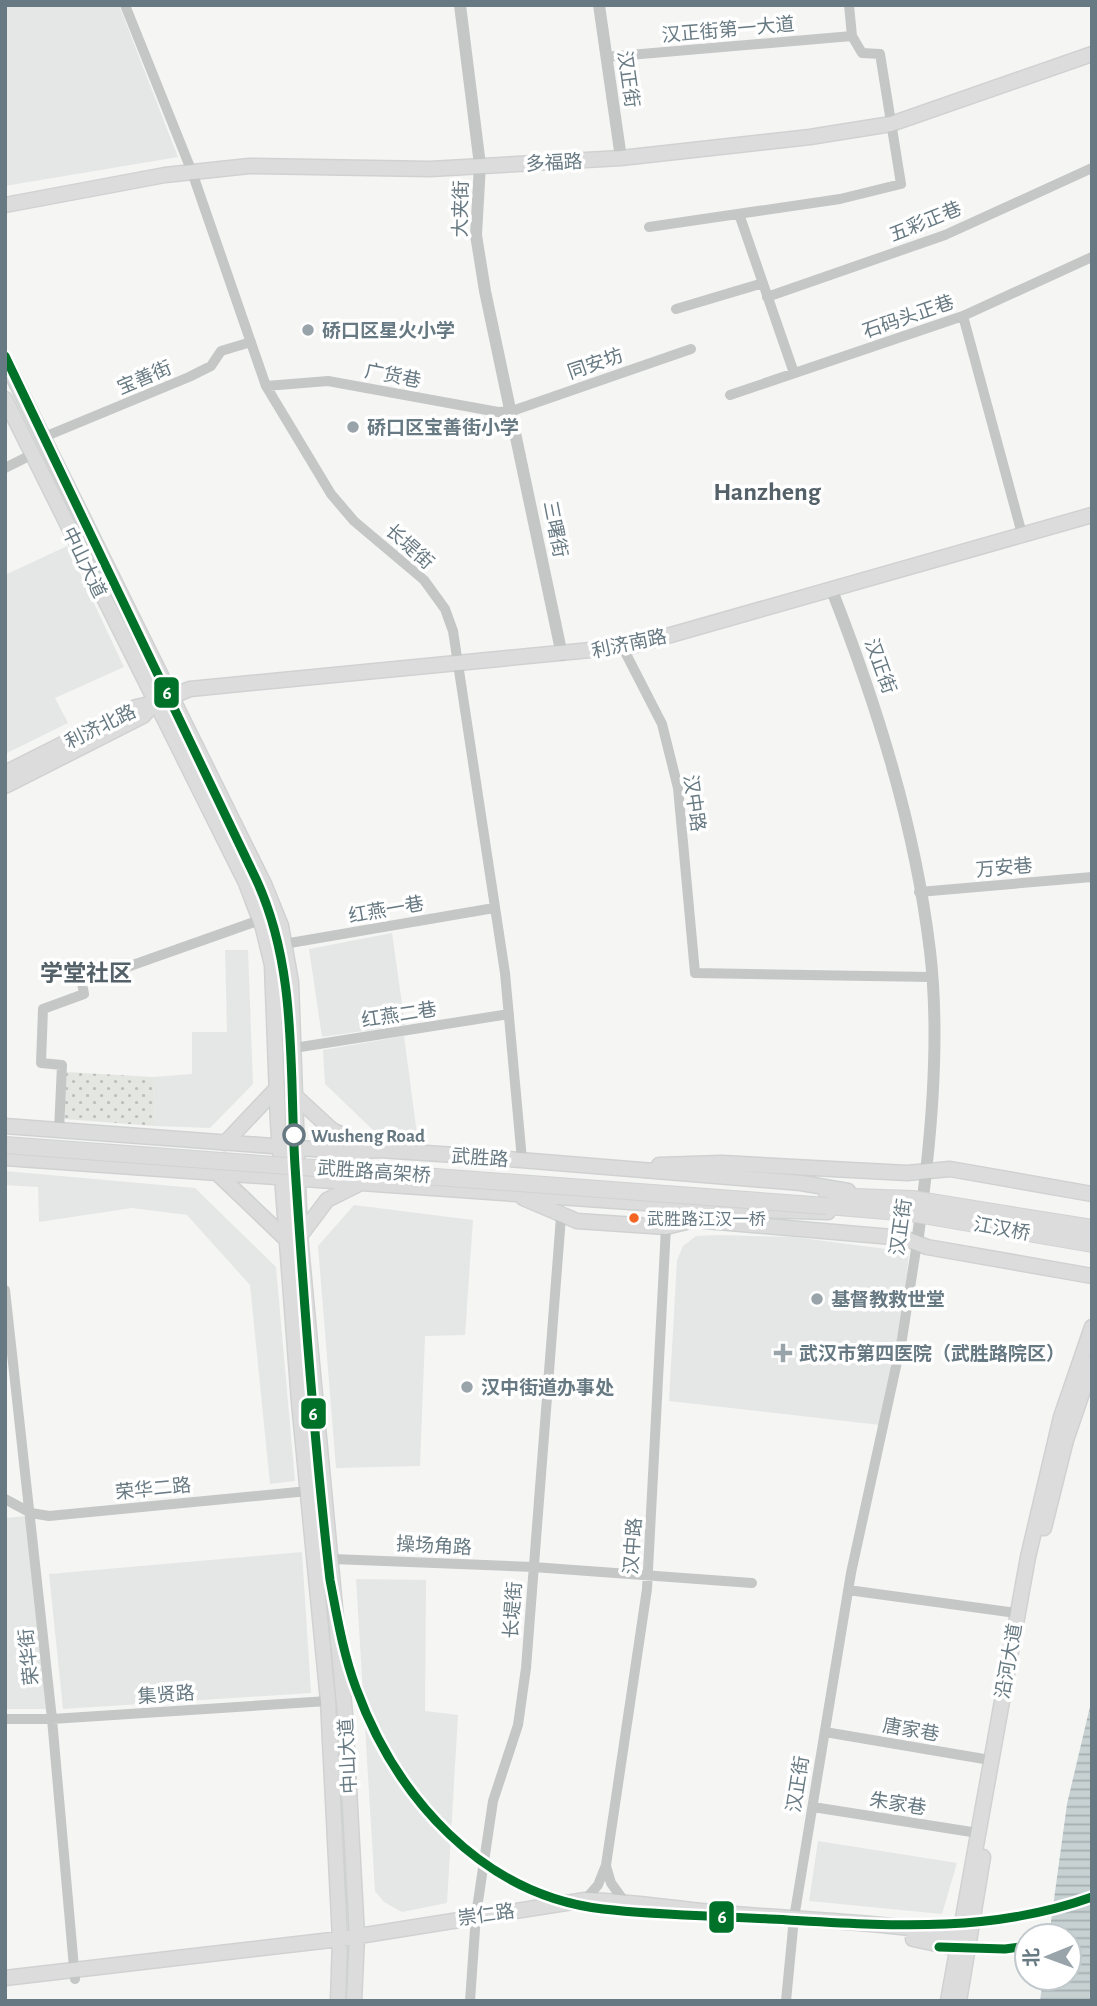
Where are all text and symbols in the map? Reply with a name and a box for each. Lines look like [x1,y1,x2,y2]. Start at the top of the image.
street label: 汉正街第一大道 [661,14,795,46]
street label: 汉正街 [614,50,642,109]
street label: 多福路 [525,152,583,174]
street label: 大夹街 [451,180,471,238]
street label: 五彩正巷 [886,197,964,245]
street label: 石码头正巷 [860,291,957,342]
place label: 硚口区星火小学 [322,320,455,341]
marker: 硚口区星火小学 [300,322,316,338]
street label: 同安坊 [565,344,626,383]
street label: 宝善街 [114,357,175,398]
street label: 广货巷 [363,360,423,391]
place label: 硚口区宝善街小学 [367,417,519,438]
marker: 硚口区宝善街小学 [345,419,361,435]
district label: Hanzheng [713,479,822,505]
street label: 三曙街 [540,499,570,559]
street label: 长堤街 [381,520,437,573]
street label: 中山大道 [58,524,110,601]
street label: 利济南路 [590,625,668,662]
street label: 汉正街 [861,636,899,697]
line badge: 6 [153,676,180,709]
text: 6 [162,684,172,703]
street label: 利济北路 [61,700,139,753]
street label: 汉中路 [680,774,708,833]
street label: 万安巷 [975,855,1033,880]
street label: 红燕一巷 [347,893,425,926]
district label: 学堂社区 [40,961,132,986]
street label: 红燕二巷 [360,998,438,1031]
marker: Wusheng Road [283,1124,305,1146]
place label: Wusheng Road [311,1127,425,1146]
street label: 武胜路 [451,1146,509,1170]
street label: 武胜路高架桥 [316,1157,432,1186]
street label: 汉正街 [887,1198,915,1257]
place label: 武胜路江汉一桥 [647,1210,766,1228]
marker: 武胜路江汉一桥 [627,1211,641,1225]
street label: 江汉桥 [972,1214,1032,1244]
place label: 基督教救世堂 [831,1290,945,1310]
marker: 基督教救世堂 [809,1291,825,1307]
marker: 武汉市第四医院（武胜路院区） [773,1343,793,1363]
place label: 武汉市第四医院（武胜路院区） [799,1343,1065,1364]
place label: 汉中街道办事处 [481,1377,614,1398]
marker: 汉中街道办事处 [459,1379,475,1395]
line badge: 6 [300,1397,327,1430]
text: 6 [308,1405,318,1424]
street label: 荣华二路 [114,1475,192,1503]
street label: 汉中路 [621,1517,645,1575]
street label: 操场角路 [395,1533,472,1558]
street label: 长堤街 [501,1581,525,1639]
street label: 沿河大道 [993,1622,1025,1700]
street label: 荣华街 [16,1627,42,1686]
street label: 集贤路 [137,1683,195,1707]
street label: 唐家巷 [881,1714,941,1745]
street label: 中山大道 [336,1717,360,1794]
street label: 汉正街 [784,1754,812,1814]
street label: 朱家巷 [868,1789,928,1818]
line badge: 6 [708,1900,735,1934]
street label: 崇仁路 [457,1901,516,1929]
text: 6 [717,1908,727,1927]
north arrow [1013,1922,1083,1992]
text: 北 [1022,1948,1042,1967]

